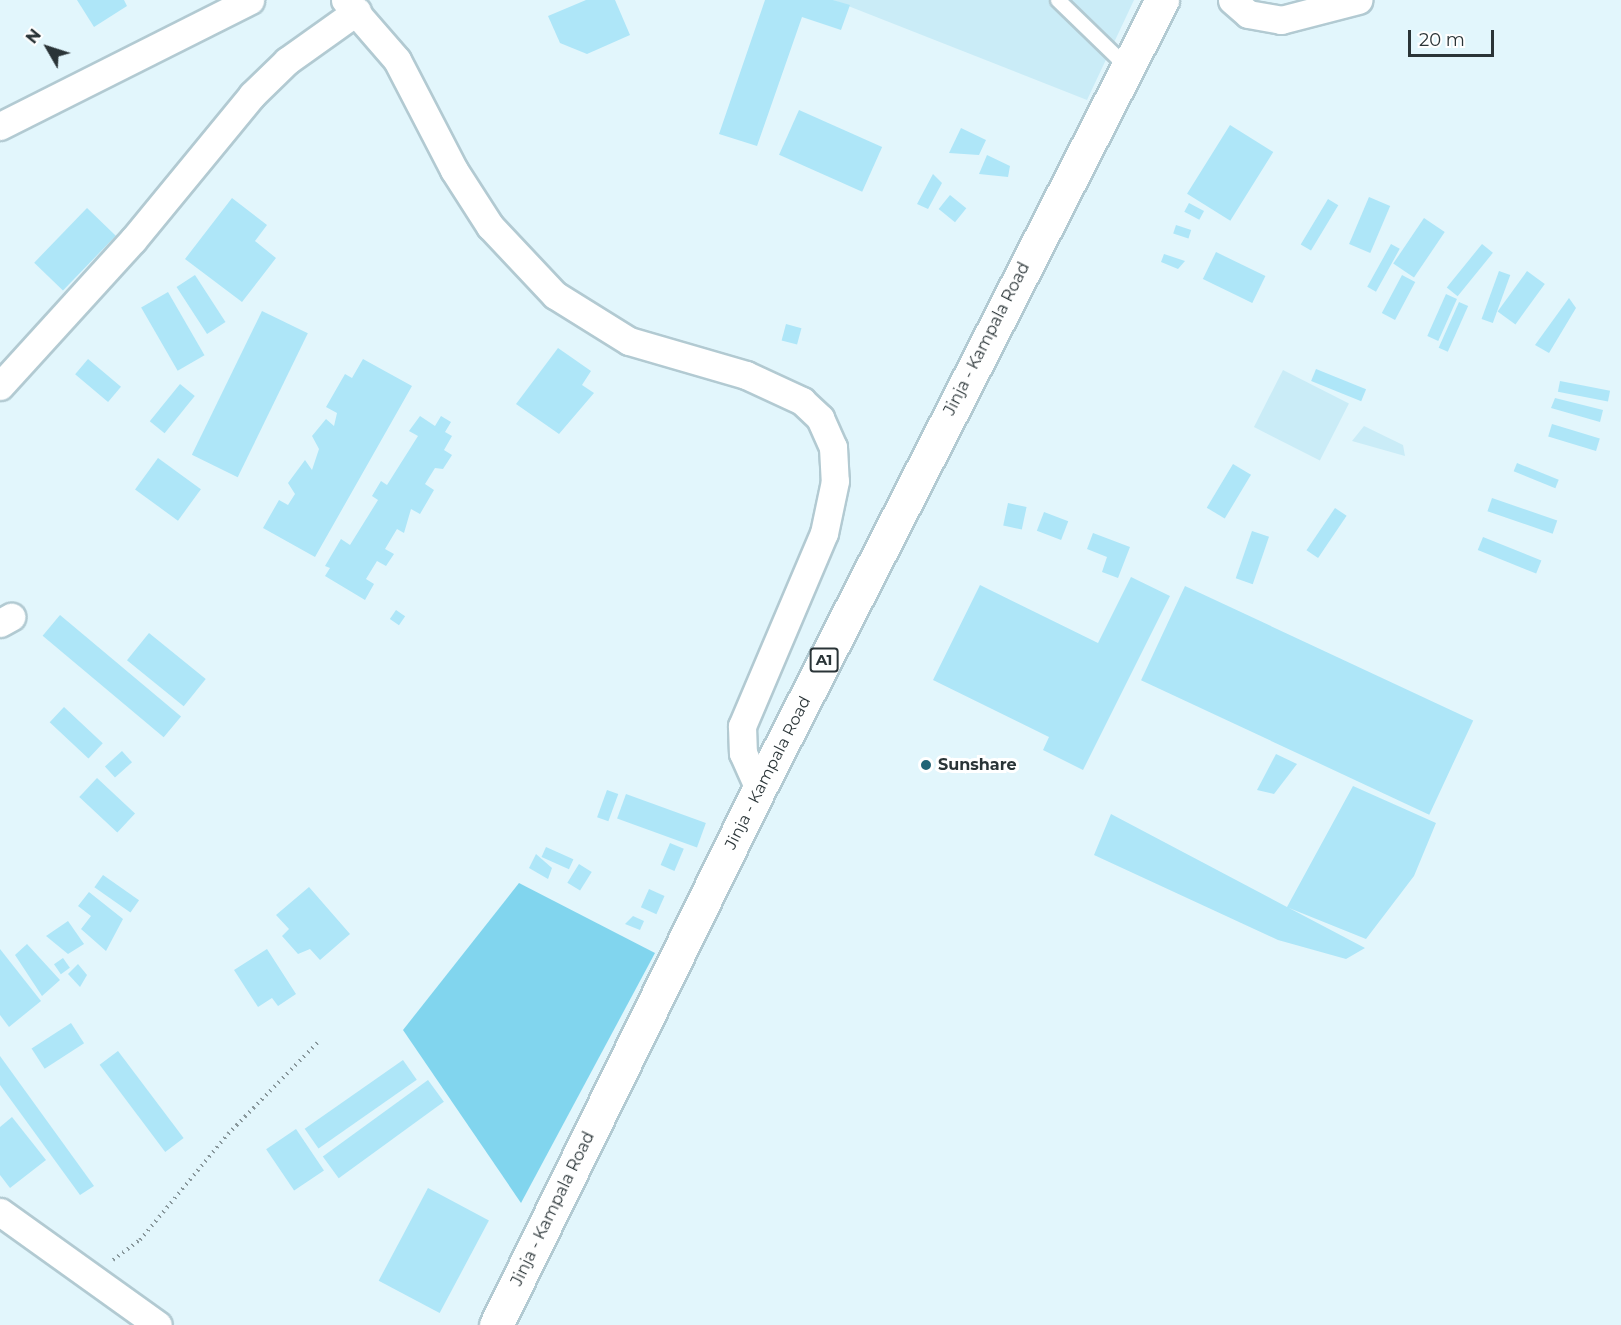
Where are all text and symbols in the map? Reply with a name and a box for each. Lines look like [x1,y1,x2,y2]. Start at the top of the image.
north arrow [18,18,78,78]
scale bar [1411,18,1496,56]
text: N [22,25,45,47]
text: 20 m [1419,29,1465,51]
street label: Jinja - Kampala Road [940,259,1034,419]
road number: A1 [809,648,839,672]
street label: Jinja - Kampala Road [721,693,815,853]
place label: Sunshare [938,755,1017,775]
marker: Sunshare [919,758,933,772]
street label: Jinja - Kampala Road [507,1129,599,1289]

